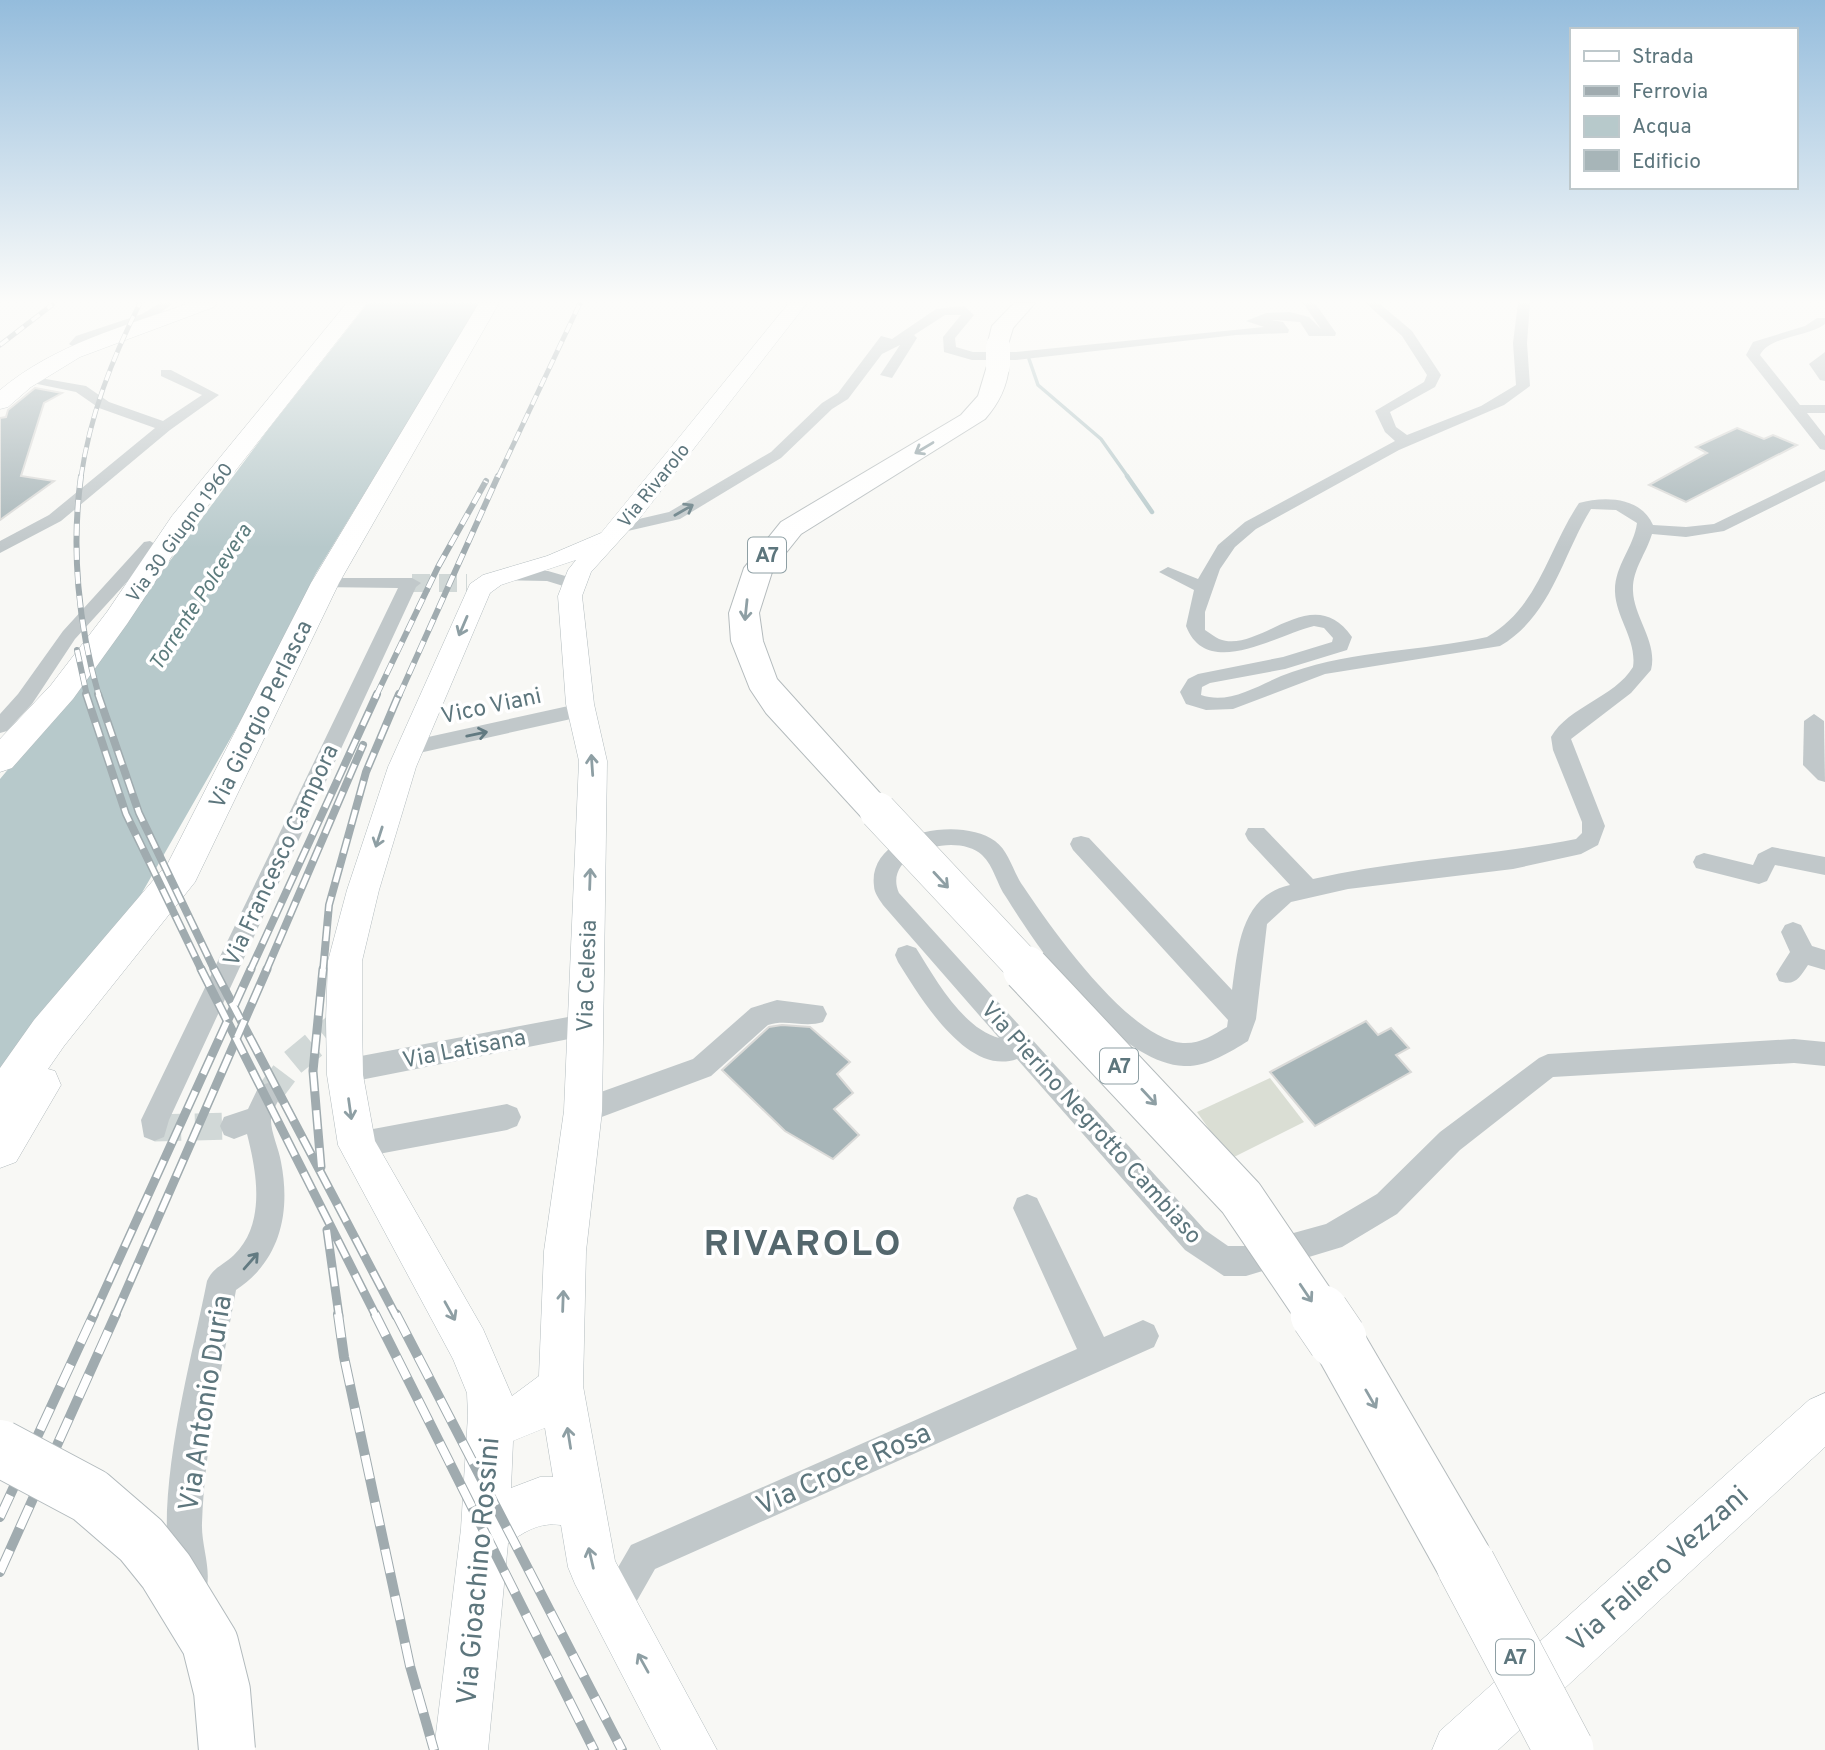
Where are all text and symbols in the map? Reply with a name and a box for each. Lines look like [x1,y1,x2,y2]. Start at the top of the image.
legend [1570,28,1797,189]
text: Strada [1632,44,1693,71]
text: Ferrovia [1632,79,1708,106]
text: Acqua [1632,114,1692,141]
text: Edificio [1632,149,1701,176]
street label: Via Rivarolo [613,439,696,533]
one-way arrow [915,441,935,455]
street label: Via 30 Giugno 1960 [122,459,239,608]
one-way arrow [673,503,694,516]
water label: Torrente Polcevera [144,519,259,676]
road number: A7 [748,538,786,572]
one-way arrow [739,598,752,621]
one-way arrow [455,615,468,636]
street label: Via Giorgio Perlasca [204,616,320,814]
street label: Vico Viani [439,683,544,732]
one-way arrow [465,726,488,740]
street label: Via Francesco Campora [218,740,346,972]
one-way arrow [585,754,598,776]
one-way arrow [372,826,385,848]
one-way arrow [583,867,596,890]
one-way arrow [932,871,949,888]
street label: Via Celesia [572,919,605,1033]
street label: Via Pierino Negrotto Cambiaso [973,996,1207,1251]
street label: Via Latisana [400,1024,529,1077]
road number: A7 [1100,1048,1138,1084]
one-way arrow [1140,1088,1157,1105]
one-way arrow [343,1097,356,1120]
district label: RIVAROLO [703,1222,903,1269]
one-way arrow [243,1252,259,1270]
one-way arrow [1299,1283,1313,1302]
one-way arrow [556,1289,569,1312]
street label: Via Antonio Duria [172,1293,242,1514]
one-way arrow [443,1301,457,1321]
one-way arrow [1364,1388,1378,1408]
street label: Via Croce Rosa [751,1416,937,1525]
one-way arrow [562,1427,575,1450]
street label: Via Gioachino Rossini [450,1436,510,1707]
street label: Via Faliero Vezzani [1561,1479,1757,1661]
one-way arrow [584,1547,598,1570]
road number: A7 [1496,1640,1534,1674]
one-way arrow [636,1653,650,1673]

